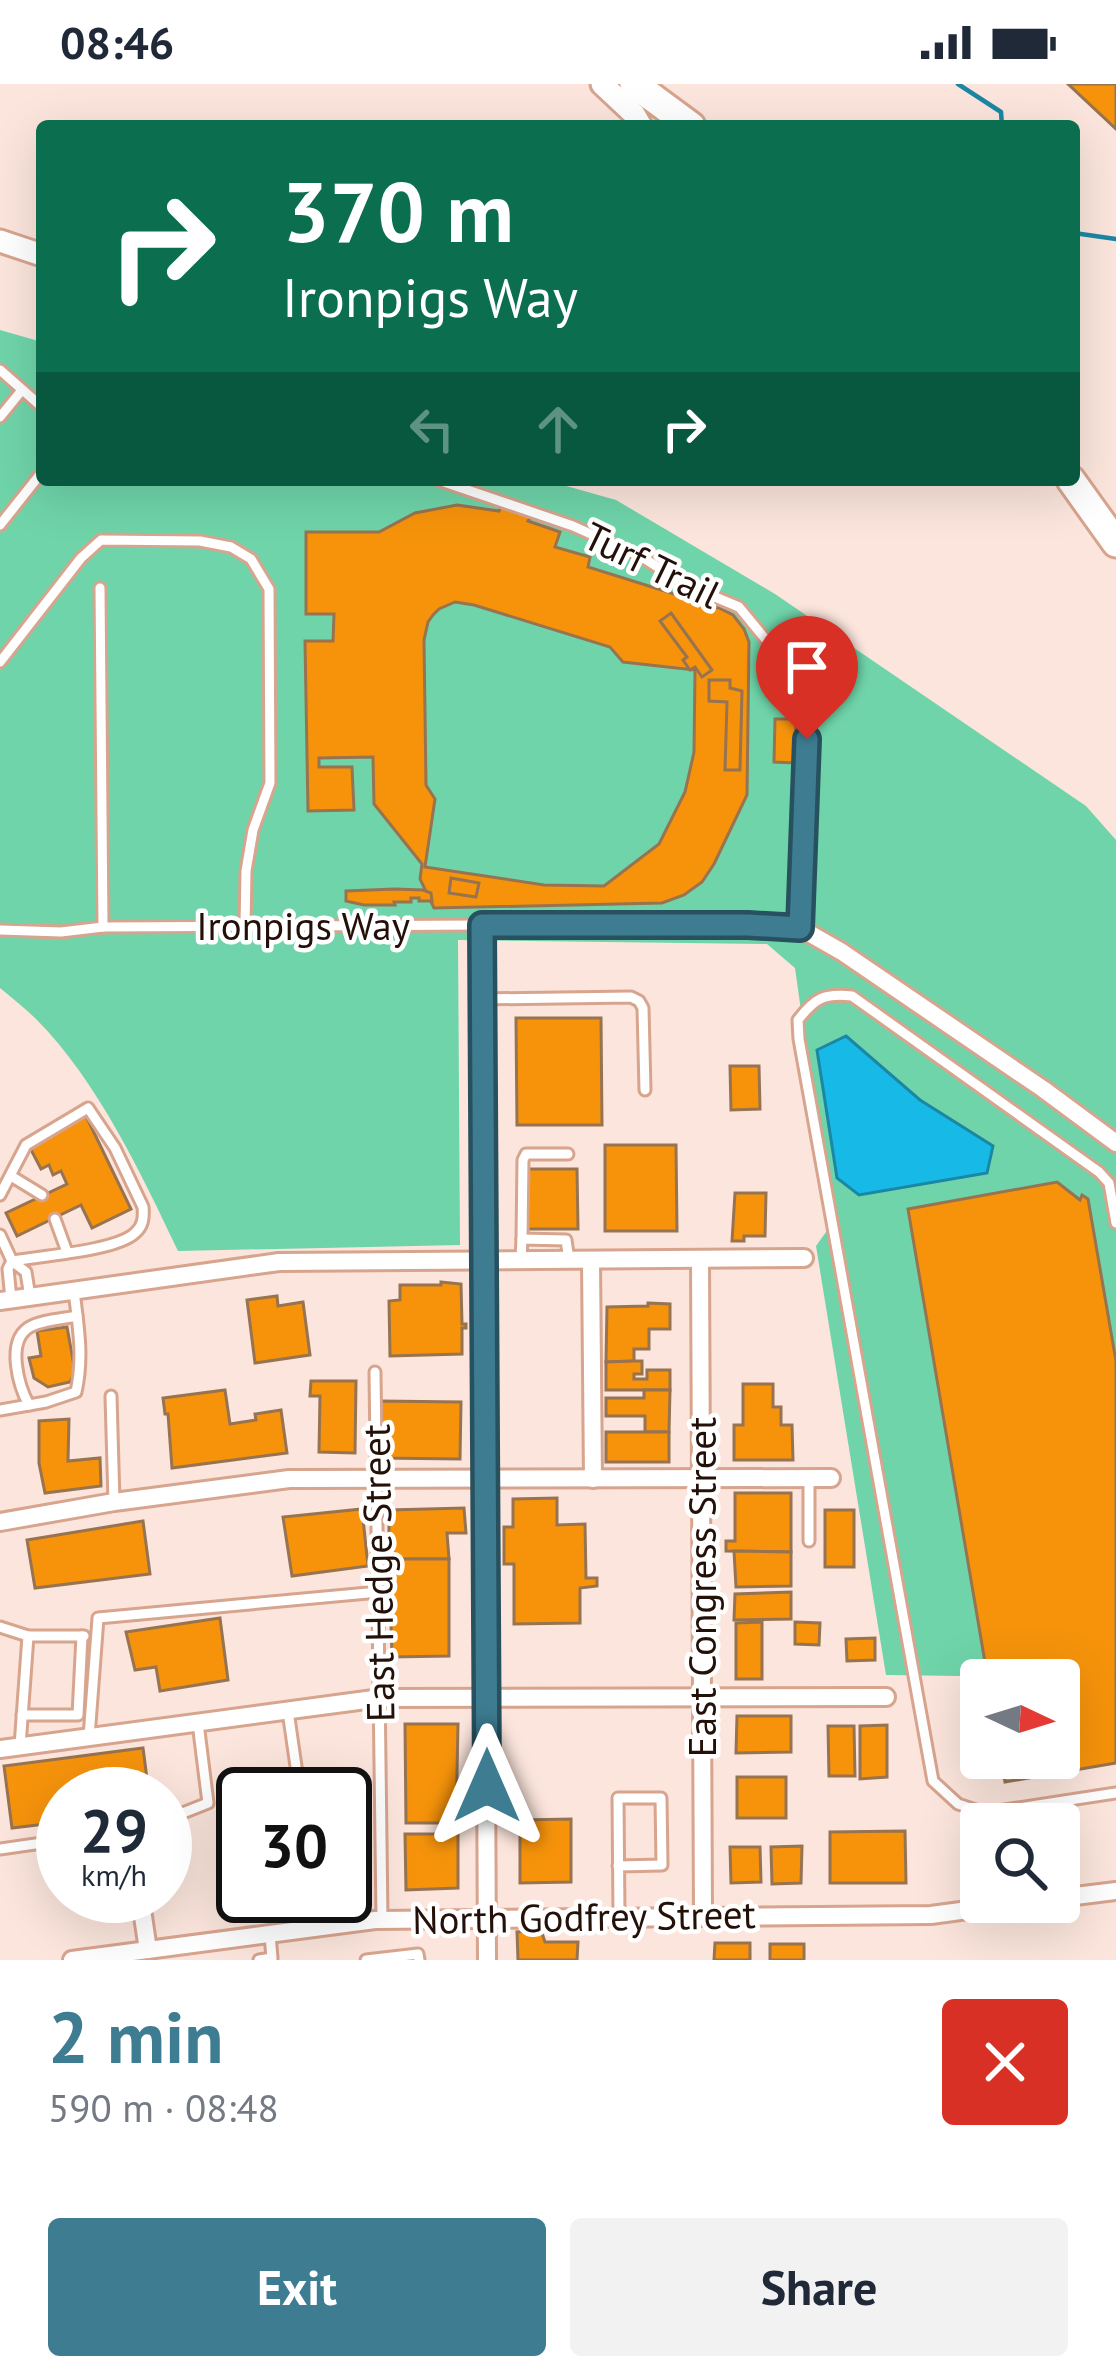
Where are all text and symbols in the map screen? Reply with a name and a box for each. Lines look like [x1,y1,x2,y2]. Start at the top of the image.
text: 08:46 [60,13,174,71]
text: 370 m [282,156,514,265]
icon: right [84,168,240,324]
text: Ironpigs Way [282,262,578,332]
icon: left [399,396,465,462]
icon: ahead [525,396,591,462]
icon: right [651,396,717,462]
street label: Turf Trail [576,510,729,620]
pin [756,616,858,739]
icon: arrive [774,634,840,700]
street label: Ironpigs Way [196,900,410,951]
street label: East Congress Street [676,1417,727,1757]
street label: East Hedge Street [349,1424,406,1722]
north arrow [960,1659,1080,1779]
map controls [960,1659,1080,1923]
position arrow [424,1723,550,1849]
speed limit sign: 30 [216,1767,372,1923]
text: 29 [80,1791,148,1869]
button: search [960,1803,1080,1923]
text: km/h [81,1855,147,1894]
street label: North Godfrey Street [412,1888,756,1945]
text: 2 min [48,1990,224,2083]
button: close [942,1999,1068,2125]
text: 590 m · 08:48 [48,2082,279,2133]
button: Exit [48,2218,546,2356]
button: Share [570,2218,1068,2356]

